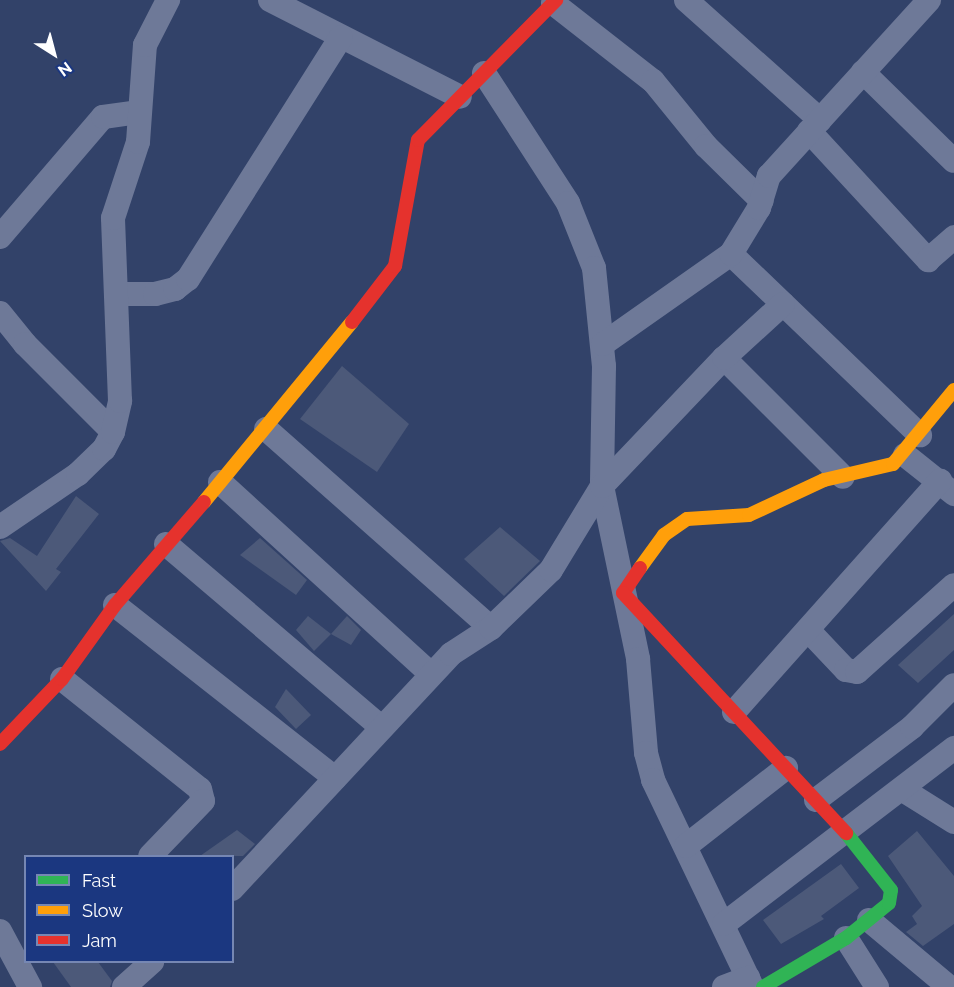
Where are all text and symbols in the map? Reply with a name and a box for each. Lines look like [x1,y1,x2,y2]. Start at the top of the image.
north arrow [24,24,84,84]
text: N [54,58,75,80]
legend [24,855,234,963]
text: Fast [82,870,116,891]
text: Slow [82,900,123,921]
text: Jam [82,930,117,951]

